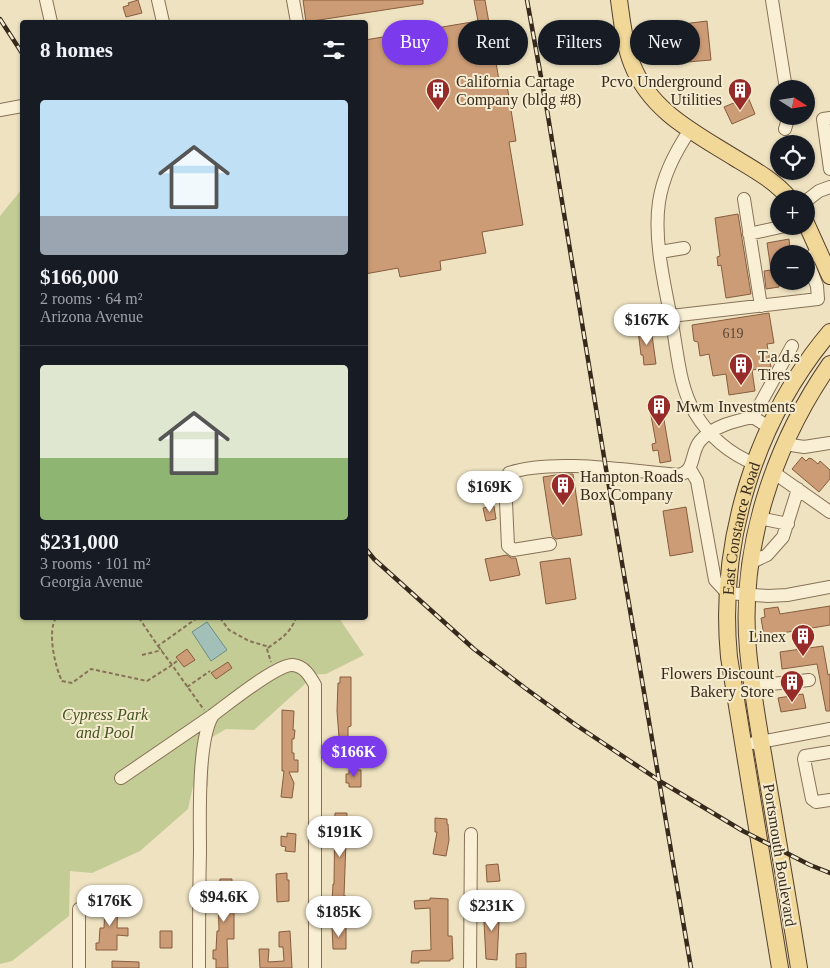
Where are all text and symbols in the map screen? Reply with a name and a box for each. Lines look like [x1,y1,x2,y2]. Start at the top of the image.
chip: Buy [382,20,448,65]
chip: Rent [458,20,528,65]
chip: Filters [538,20,620,65]
chip: New [630,20,700,65]
icon: filters [320,36,348,64]
text: 8 homes [40,38,113,62]
place label: California Cartage Company (bldg #8) [456,73,581,109]
place label: Pcvo Underground Utilities [601,73,722,108]
building icon: California Cartage Company (bldg #8) [425,77,451,111]
building icon: Pcvo Underground Utilities [727,77,753,111]
north arrow [770,80,815,125]
map controls [770,80,815,290]
icon: home [149,132,239,222]
button: locate [770,135,815,180]
button: + [770,190,815,235]
button: − [770,245,815,290]
text: $166,000 [40,265,119,289]
text: 2 rooms · 64 m² [40,290,143,307]
pin: $167K [612,304,682,346]
text: Arizona Avenue [40,308,143,325]
text: $167K [625,311,669,328]
house number: 619 [723,326,744,341]
place label: T.a.d.s Tires [758,348,800,383]
building icon: T.a.d.s Tires [728,352,754,386]
building icon: Mwm Investments [646,393,672,427]
icon: home [149,398,239,488]
place label: Mwm Investments [676,398,796,415]
street label: East Constance Road [719,460,763,596]
place label: Hampton Roads Box Company [580,468,684,504]
pin: $169K [455,470,525,513]
building icon: Hampton Roads Box Company [550,472,576,506]
text: $169K [468,478,512,495]
text: $231,000 [40,530,119,554]
text: 3 rooms · 101 m² [40,555,151,572]
text: Georgia Avenue [40,573,143,590]
building icon: Linex [790,623,816,657]
place label: Linex [749,628,786,645]
place label: Flowers Discount Bakery Store [661,665,775,701]
building icon: Flowers Discount Bakery Store [779,669,805,703]
park label: Cypress Park and Pool [62,706,149,741]
pin: $166K [319,736,389,778]
text: $166K [332,743,376,760]
street label: Portsmouth Boulevard [760,782,800,928]
pin: $191K [305,816,375,858]
text: $191K [318,823,362,840]
pin: $94.6K [183,880,265,923]
pin: $176K [75,884,145,927]
text: $94.6K [200,888,248,905]
pin: $231K [457,890,527,932]
text: $176K [88,892,132,909]
pin: $185K [304,896,374,938]
text: $231K [470,897,514,914]
text: $185K [317,903,361,920]

